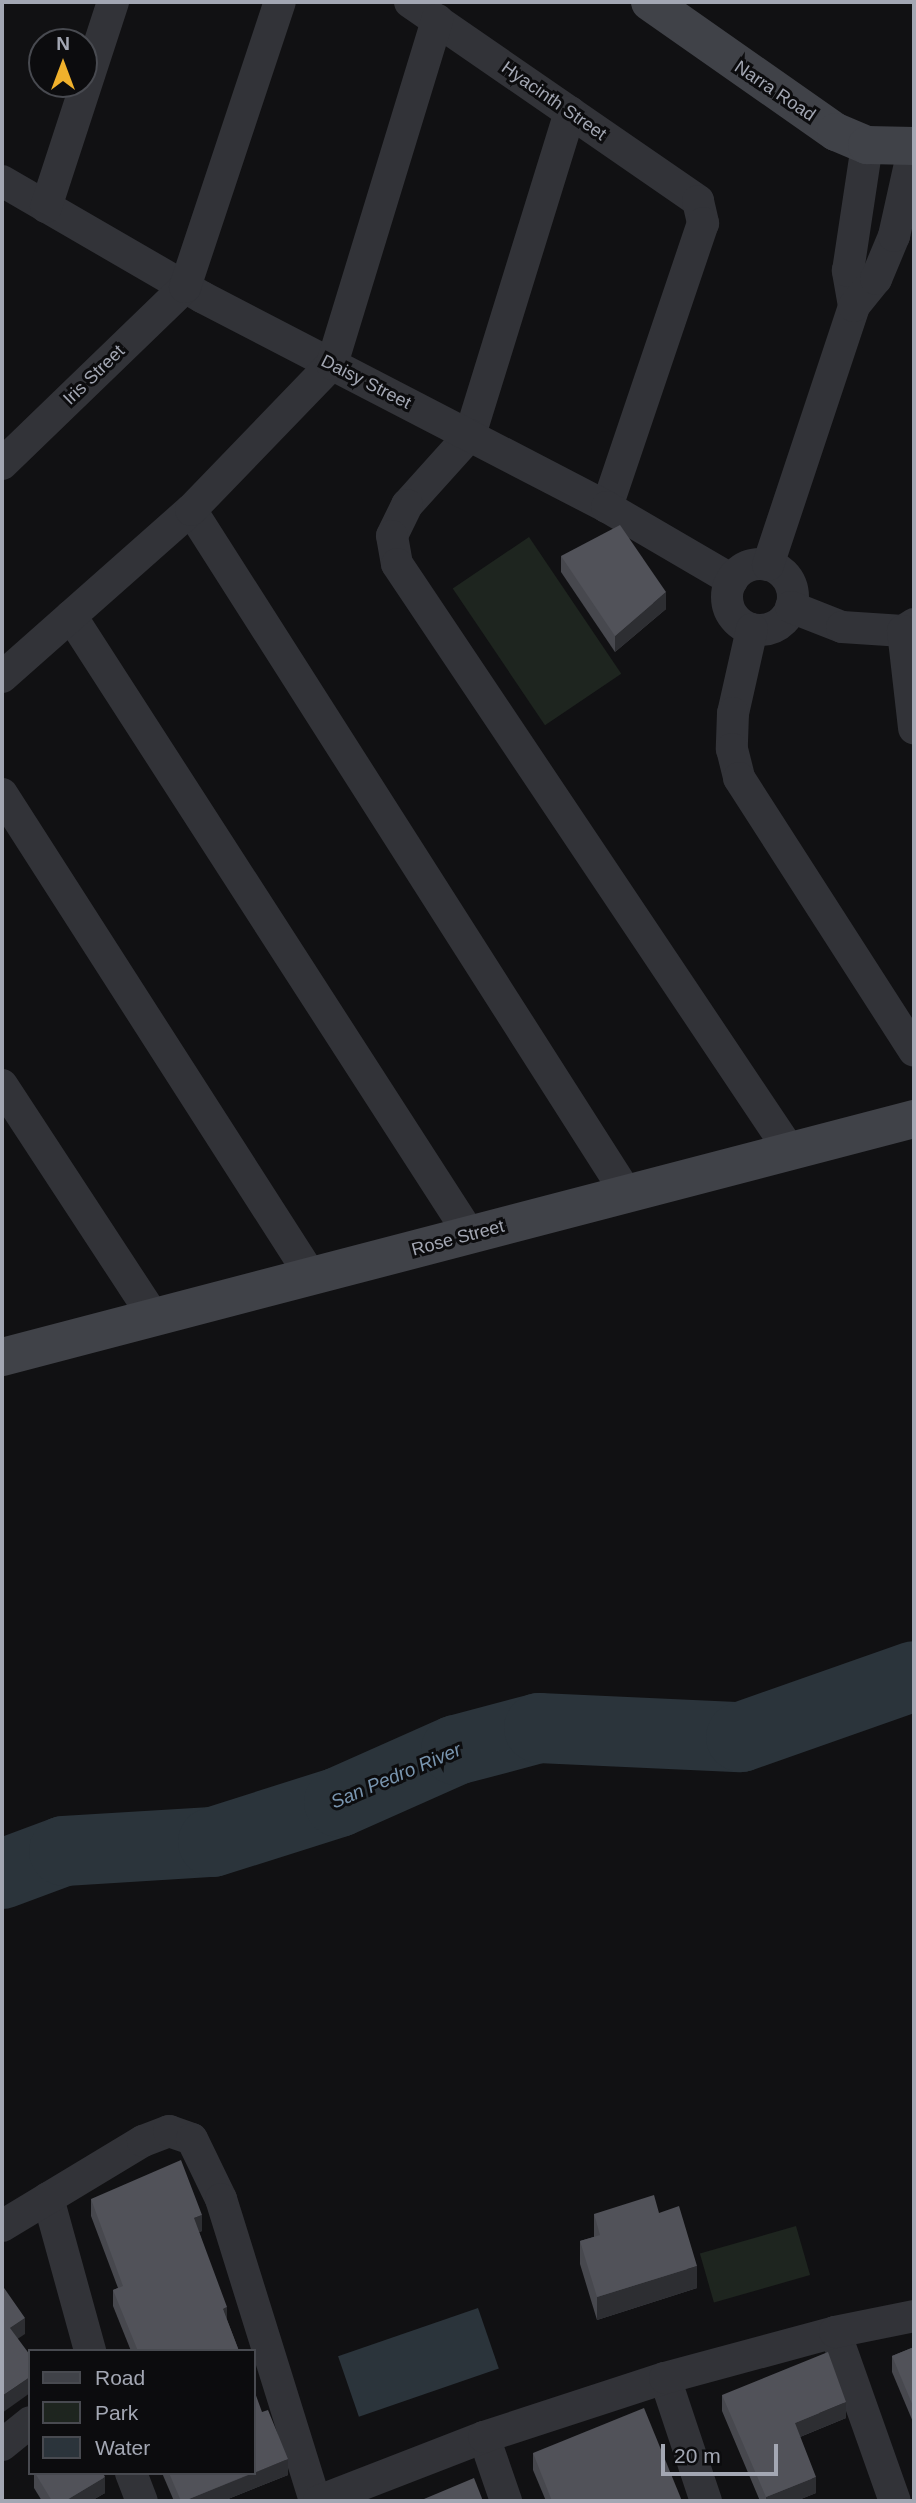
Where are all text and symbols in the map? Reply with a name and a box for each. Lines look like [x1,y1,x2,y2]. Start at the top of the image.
north arrow [28,28,98,98]
text: N [56,33,70,54]
street label: Narra Road [730,56,820,126]
street label: Hyacinth Street [497,57,611,145]
street label: Iris Street [59,340,129,410]
street label: Daisy Street [317,350,415,414]
street label: Rose Street [409,1215,507,1261]
water label: San Pedro River [327,1738,465,1814]
legend [28,2349,256,2475]
text: Road [95,2366,145,2389]
text: Park [95,2401,138,2424]
scale bar [664,2430,781,2474]
text: Water [95,2436,150,2459]
text: 20 m [674,2444,721,2467]

